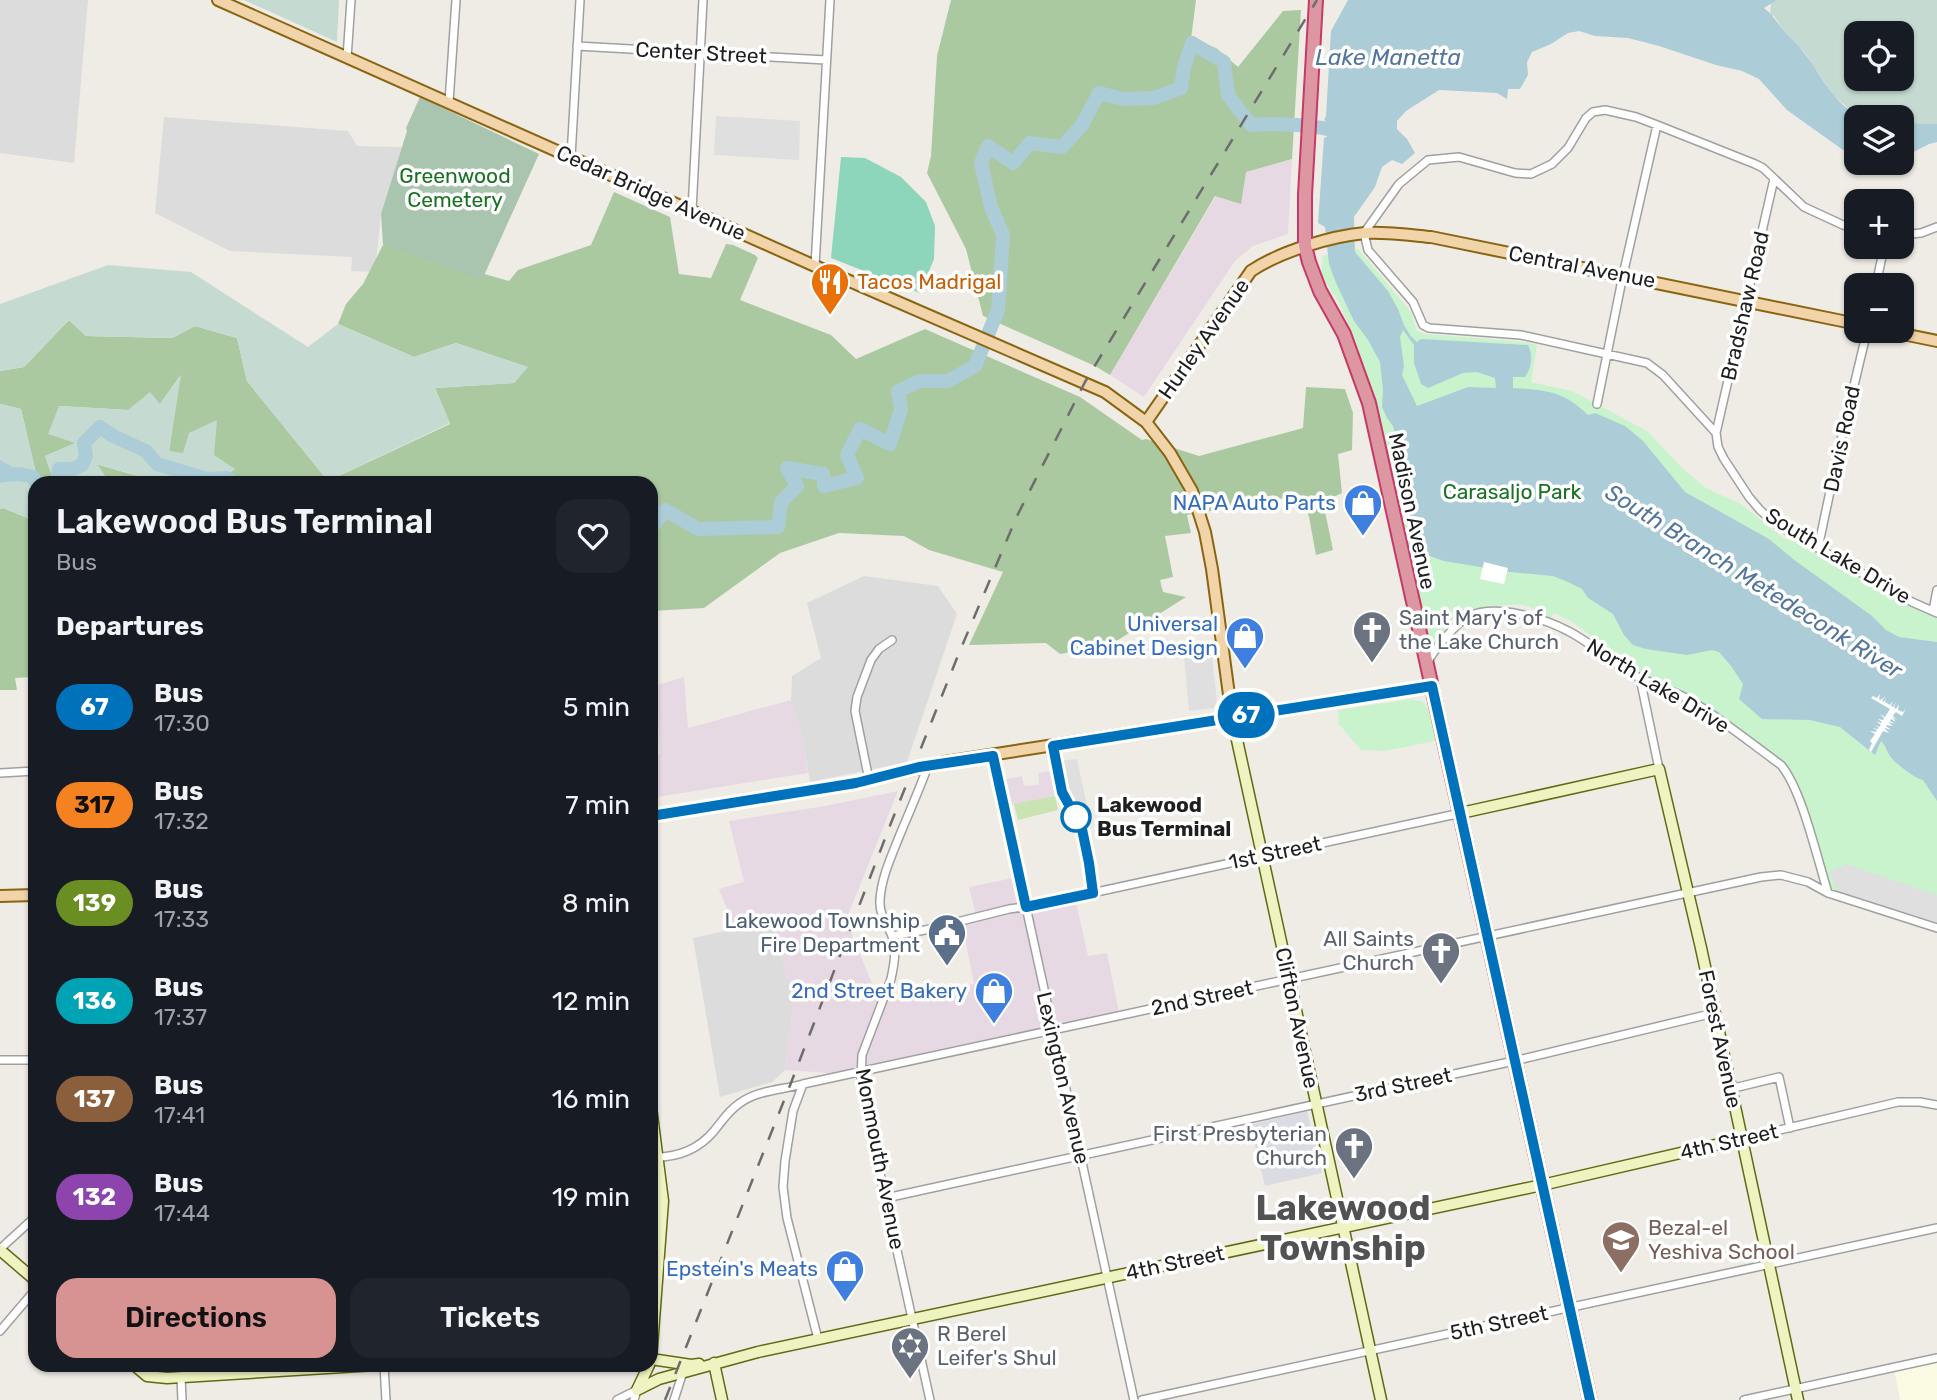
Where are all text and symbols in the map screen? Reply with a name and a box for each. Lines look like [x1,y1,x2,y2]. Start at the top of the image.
map controls [1844,21,1914,343]
button: locate [1844,21,1914,91]
street label: Center Street [635,37,767,68]
water label: Lake Manetta [1315,43,1461,71]
button: layers [1844,105,1914,175]
street label: Cedar Bridge Avenue [553,140,750,246]
park label: Greenwood Cemetery [399,163,511,212]
button: + [1844,189,1914,259]
street label: Bradshaw Road [1715,229,1774,383]
street label: Central Avenue [1506,240,1658,293]
restaurant icon: Tacos Madrigal [809,261,851,316]
place label: Tacos Madrigal [857,269,1001,294]
button: − [1844,273,1914,343]
street label: Hurley Avenue [1153,274,1254,404]
street label: Davis Road [1818,383,1865,494]
street label: Madison Avenue [1384,430,1441,591]
water label: South Branch Metedeconk River [1600,478,1909,685]
park label: Carasaljo Park [1443,479,1581,504]
shop icon: NAPA Auto Parts [1342,482,1384,537]
place label: NAPA Auto Parts [1173,490,1336,515]
button: heart [556,499,630,573]
text: Lakewood Bus Terminal [56,502,433,541]
street label: South Lake Drive [1761,502,1915,609]
text: Bus [56,548,97,576]
place label: Saint Mary's of the Lake Church [1399,605,1559,654]
church icon: Saint Mary's of the Lake Church [1351,609,1393,664]
text: Departures [56,611,204,642]
place label: Universal Cabinet Design [1070,611,1218,660]
shop icon: Universal Cabinet Design [1224,615,1266,670]
street label: North Lake Drive [1582,633,1734,738]
text: Bus [154,678,203,709]
text: 5 min [563,692,630,723]
line badge: 67 [1214,692,1278,738]
text: 67 [80,693,109,721]
text: 67 [1232,701,1260,729]
text: 17:30 [154,709,210,737]
text: Bus [154,776,203,807]
text: 7 min [565,790,630,821]
text: 317 [74,791,115,819]
place label: Lakewood Bus Terminal [1097,792,1231,841]
marker: Lakewood Bus Terminal [1061,802,1091,832]
text: 17:32 [154,807,209,835]
street label: 1st Street [1226,831,1323,874]
text: Bus [154,874,203,905]
text: 8 min [562,888,630,919]
text: 139 [73,889,116,917]
text: 17:33 [154,905,209,933]
place label: Lakewood Township Fire Department [724,908,920,957]
public building icon: Lakewood Township Fire Department [926,912,968,967]
place label: All Saints Church [1323,926,1414,975]
church icon: All Saints Church [1420,930,1462,985]
street label: Clifton Avenue [1270,945,1325,1091]
street label: Forest Avenue [1694,967,1747,1110]
shop icon: 2nd Street Bakery [973,970,1015,1025]
text: Bus [154,972,203,1003]
street label: 2nd Street [1149,975,1255,1020]
place label: 2nd Street Bakery [791,978,967,1003]
text: 12 min [552,986,630,1017]
text: 136 [73,987,116,1015]
street label: Lexington Avenue [1032,989,1095,1166]
text: 17:37 [154,1003,207,1031]
street label: 3rd Street [1352,1062,1454,1107]
street label: Monmouth Avenue [851,1066,910,1252]
text: Bus [154,1070,203,1101]
text: 16 min [552,1084,630,1115]
text: 137 [74,1085,115,1113]
text: 17:41 [154,1101,205,1129]
street label: 4th Street [1677,1118,1780,1165]
place label: First Presbyterian Church [1153,1121,1327,1170]
church icon: First Presbyterian Church [1333,1125,1375,1180]
text: Bus [154,1168,203,1199]
text: 19 min [552,1182,630,1213]
text: 132 [73,1183,116,1211]
district label: Lakewood Township [1255,1187,1431,1269]
text: 17:44 [154,1199,210,1227]
place label: Bezal-el Yeshiva School [1648,1215,1795,1264]
school or university icon: Bezal-el Yeshiva School [1600,1219,1642,1274]
street label: 4th Street [1123,1240,1226,1285]
shop icon: Epstein's Meats [824,1248,866,1303]
place label: Epstein's Meats [666,1256,818,1281]
button: Directions [56,1278,336,1358]
button: Tickets [350,1278,630,1358]
street label: 5th Street [1448,1300,1550,1345]
place label: R Berel Leifer's Shul [937,1321,1057,1370]
synagogue icon: R Berel Leifer's Shul [889,1325,931,1380]

